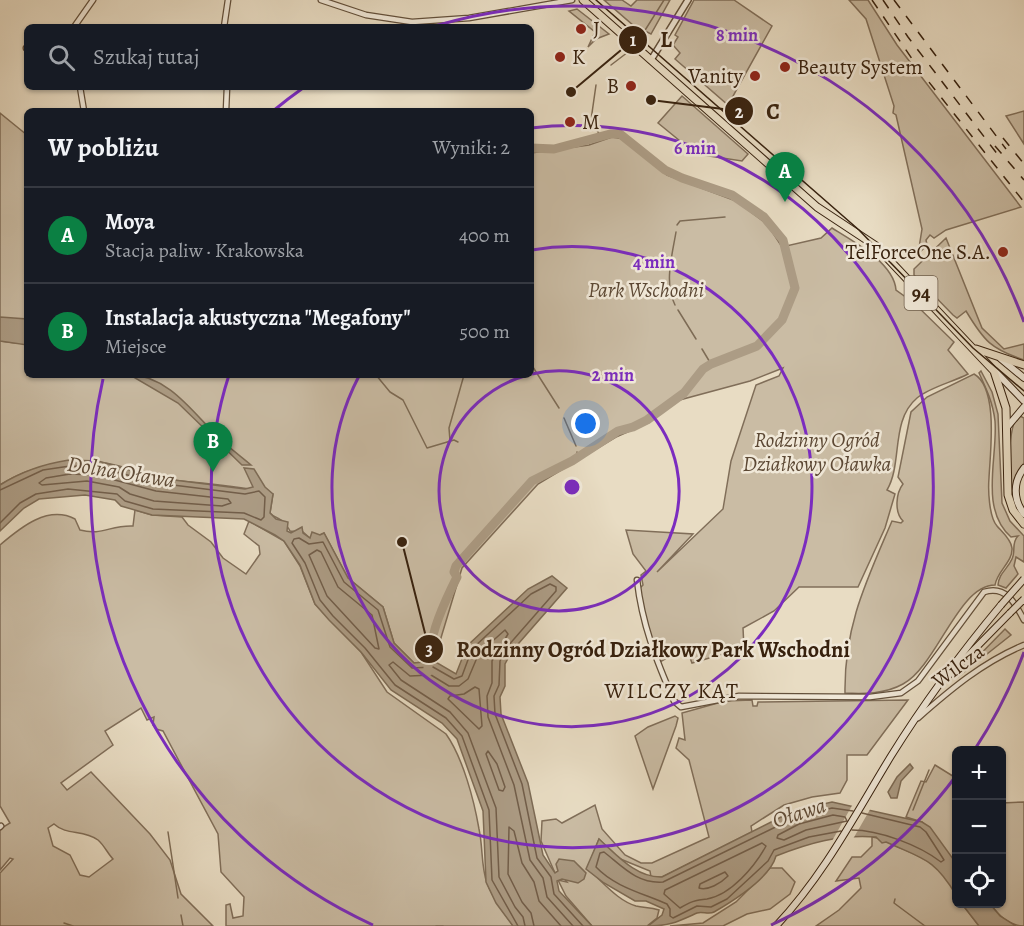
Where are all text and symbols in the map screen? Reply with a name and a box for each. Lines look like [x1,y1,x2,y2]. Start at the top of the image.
place label: J [593,15,600,43]
callout: L [618,20,684,60]
marker: J [574,22,588,36]
text: 8 min [716,23,758,47]
search box [24,24,534,90]
text: L [660,25,672,55]
text: 1 [630,28,637,52]
icon: search [45,41,78,74]
text: Szukaj tutaj [93,42,199,72]
place label: K [572,43,585,71]
marker: K [553,50,567,64]
place label: Beauty System [797,53,923,81]
marker: Beauty System [778,60,792,74]
place label: Vanity [687,62,744,90]
marker: Vanity [748,69,762,83]
place label: B [606,72,619,100]
marker: B [624,79,638,93]
callout: C [724,91,791,131]
text: C [766,97,780,127]
text: 2 [735,100,744,124]
place label: M [582,108,600,136]
marker: M [563,115,577,129]
text: W pobliżu [48,130,159,165]
text: Wyniki: 2 [433,134,510,161]
text: 6 min [674,136,716,160]
pin: A [766,152,804,202]
text: Moya [105,207,155,237]
text: A [61,222,74,249]
text: 400 m [459,222,510,249]
text: Stacja paliw · Krakowska [105,237,304,264]
place label: TelForceOne S.A. [846,238,991,266]
marker: TelForceOne S.A. [996,245,1010,259]
text: 4 min [633,250,675,274]
park label: Park Wschodni [588,276,704,304]
road number: 94 [904,276,938,310]
text: Instalacja akustyczna "Megafony" [105,303,410,333]
text: B [61,318,74,345]
text: 500 m [459,318,510,345]
text: Miejsce [105,333,167,360]
text: 2 min [592,363,634,387]
your location [571,409,600,438]
pin: B [194,422,232,472]
park label: Rodzinny Ogród Działkowy Oławka [743,426,892,478]
water label: Dolna Oława [65,449,177,495]
centre of rings [562,477,582,497]
callout: Rodzinny Ogród Działkowy Park Wschodni [414,629,862,669]
text: Rodzinny Ogród Działkowy Park Wschodni [456,635,850,665]
text: 3 [425,637,433,661]
street label: Wilcza [925,637,990,695]
district label: WILCZY KĄT [604,676,739,706]
map controls [952,746,1006,908]
button: + [952,746,1006,800]
water label: Oława [768,790,830,836]
button: − [952,800,1006,854]
button: locate [952,854,1006,908]

